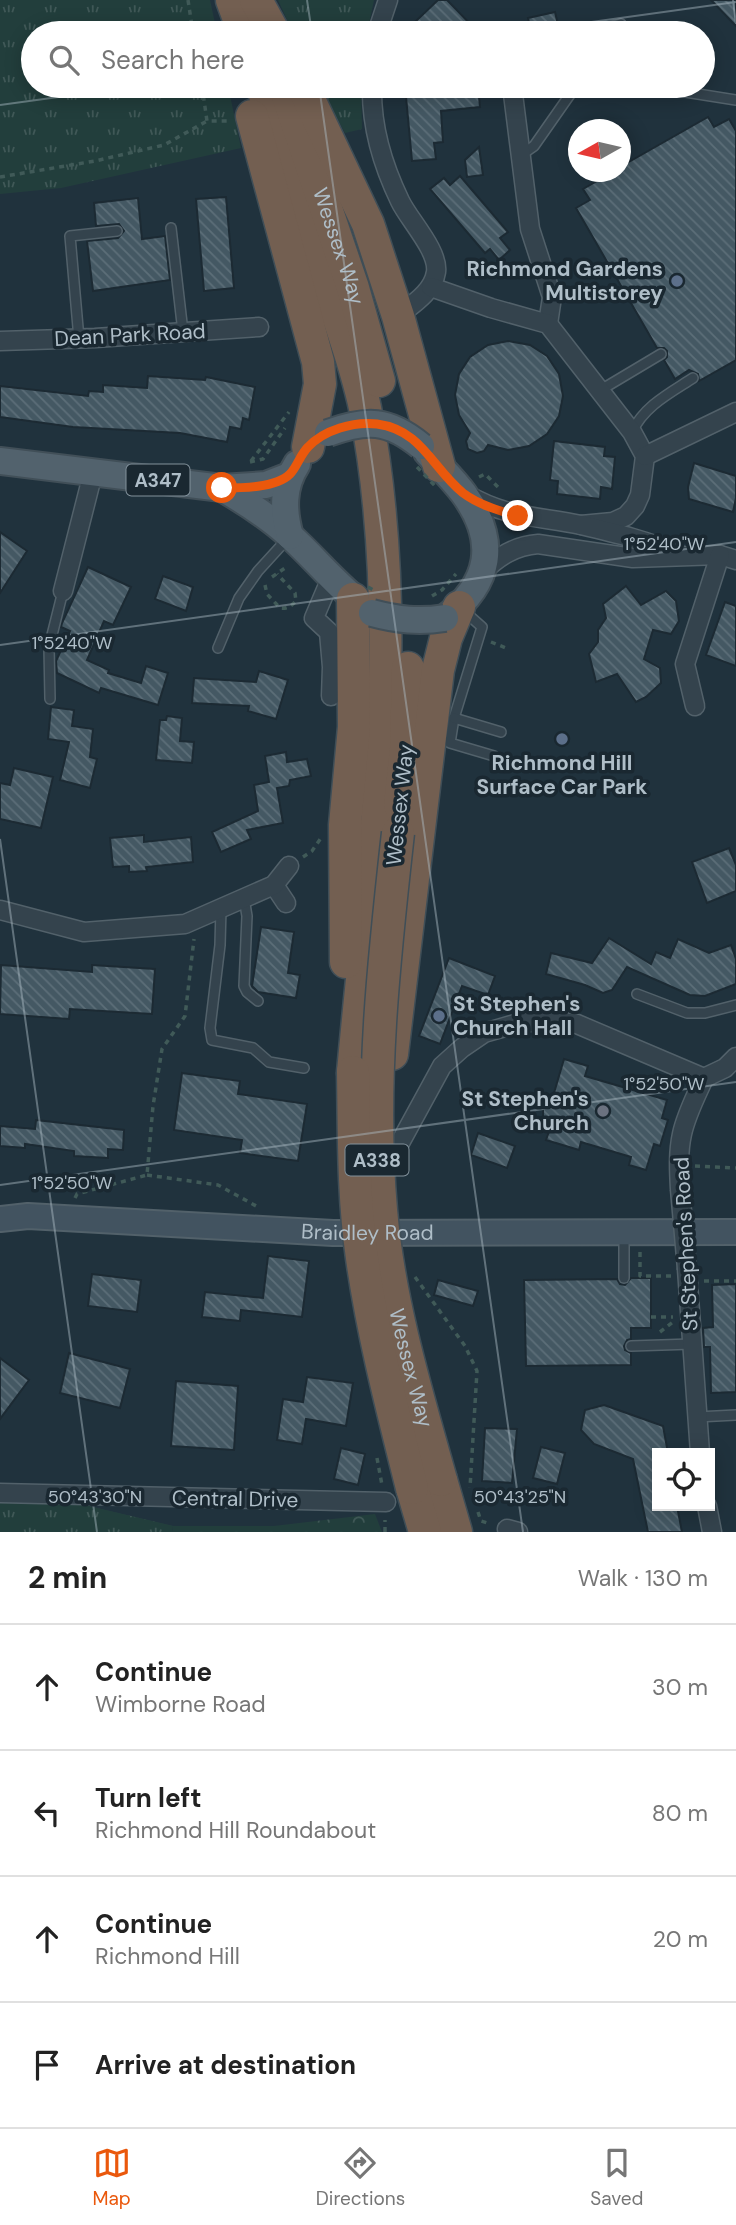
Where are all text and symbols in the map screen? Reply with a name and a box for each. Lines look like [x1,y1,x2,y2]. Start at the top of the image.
search box [21,21,715,98]
icon: search [45,41,83,79]
text: Search here [101,43,244,77]
north arrow [568,119,631,182]
street label: Wessex Way [306,184,371,308]
place label: Richmond Gardens Multistorey [466,255,663,307]
marker: Richmond Gardens Multistorey [669,273,685,289]
street label: Dean Park Road [54,317,206,353]
road number: A347 [127,464,190,495]
route start [206,472,237,503]
route end [502,500,533,531]
text: 1°52'40"W [624,532,704,556]
text: 1°52'40"W [32,631,112,655]
marker: Richmond Hill Surface Car Park [554,731,570,747]
street label: Wessex Way [380,743,420,867]
place label: Richmond Hill Surface Car Park [477,749,647,801]
place label: St Stephen's Church Hall [453,990,580,1042]
marker: St Stephen's Church Hall [431,1008,447,1024]
text: 1°52'50"W [623,1072,705,1096]
place label: St Stephen's Church [462,1085,589,1137]
marker: St Stephen's Church [595,1103,611,1119]
road number: A338 [346,1144,408,1176]
street label: St Stephen's Road [667,1156,705,1332]
text: 1°52'50"W [31,1171,113,1195]
street label: Braidley Road [300,1217,434,1247]
street label: Wessex Way [382,1306,440,1431]
map controls [652,1448,715,1511]
button: locate [652,1448,715,1511]
street label: Central Drive [172,1484,299,1514]
text: 50°43'30"N [48,1485,142,1509]
text: 50°43'25"N [474,1485,566,1509]
text: 2 min [28,1558,107,1597]
text: Walk · 130 m [578,1563,708,1593]
text: Continue [95,1655,212,1689]
icon: ahead [28,1668,66,1706]
text: 30 m [652,1672,708,1702]
text: Wimborne Road [95,1689,266,1719]
text: Turn left [95,1781,202,1815]
icon: left [28,1794,66,1832]
text: 80 m [652,1798,708,1828]
text: Richmond Hill Roundabout [95,1815,376,1845]
text: Continue [95,1907,212,1941]
icon: ahead [28,1920,66,1958]
text: 20 m [653,1924,708,1954]
text: Richmond Hill [95,1941,240,1971]
icon: arrive [28,2046,66,2084]
text: Arrive at destination [95,2048,356,2082]
tab: Map [93,2144,131,2211]
tab: Directions [316,2144,405,2211]
tab: Saved [590,2144,643,2211]

